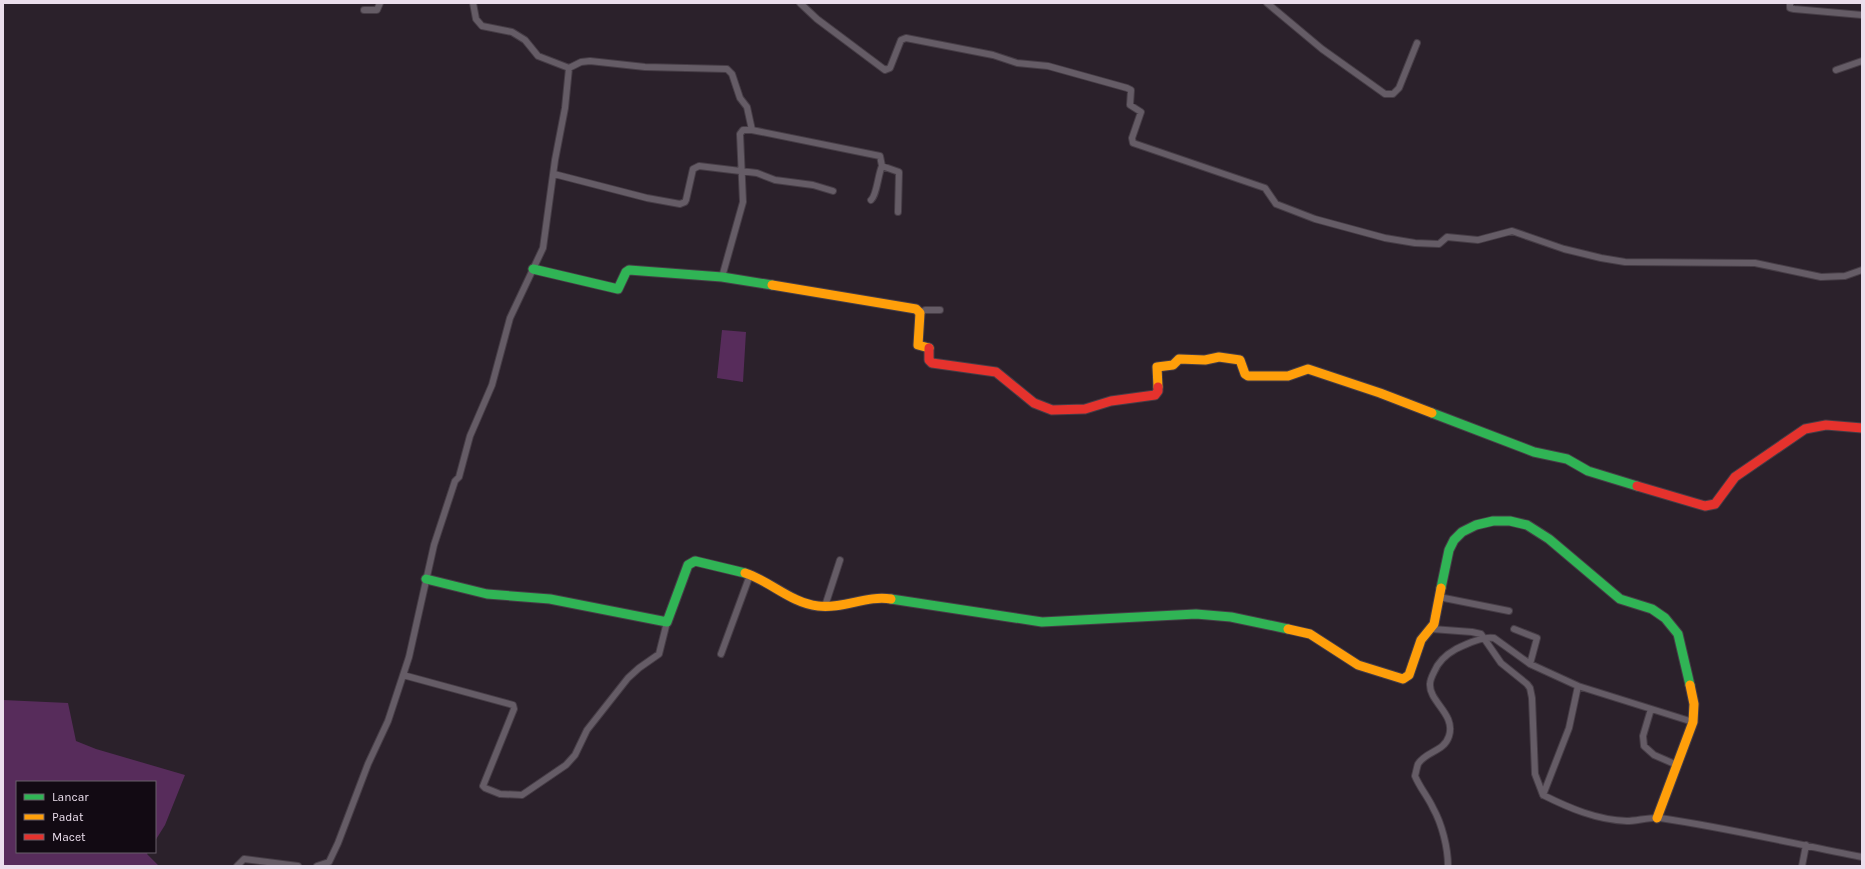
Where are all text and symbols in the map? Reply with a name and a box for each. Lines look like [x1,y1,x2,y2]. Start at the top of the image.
legend [16,781,156,853]
text: Lancar [52,790,89,804]
text: Padat [52,810,84,824]
text: Macet [52,830,86,844]

